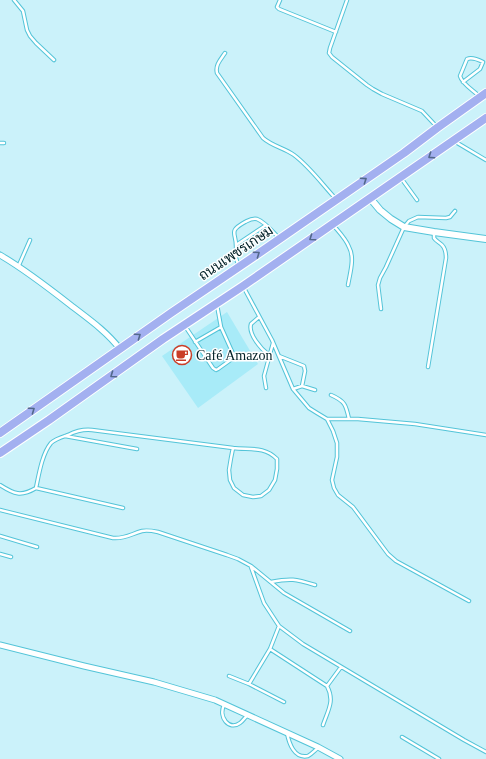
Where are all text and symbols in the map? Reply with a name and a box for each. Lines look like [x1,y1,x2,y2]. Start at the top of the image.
one-way arrow [428,151,435,159]
one-way arrow [360,177,367,185]
street label: ถนนเพชรเกษม [196,223,276,283]
one-way arrow [310,233,317,240]
one-way arrow [253,252,260,259]
one-way arrow [134,334,141,341]
cafe icon: Café Amazon [171,344,193,366]
place label: Café Amazon [196,348,273,363]
one-way arrow [110,370,117,378]
one-way arrow [28,407,35,415]

